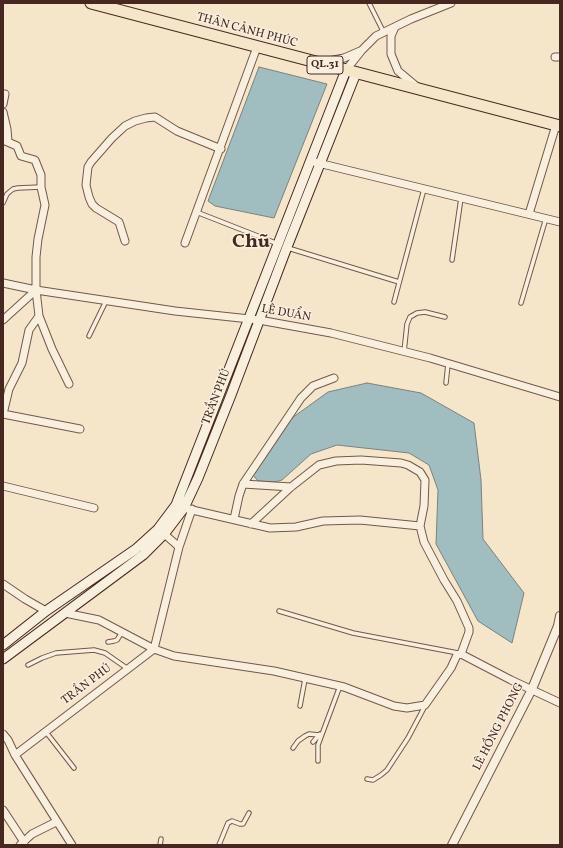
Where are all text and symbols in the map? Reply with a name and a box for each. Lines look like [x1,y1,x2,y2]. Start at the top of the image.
street label: THÂN CẢNH PHÚC [195,11,299,51]
road number: QL.31 [307,56,343,74]
district label: Chũ [232,231,270,255]
street label: LÊ DUẨN [260,303,312,325]
street label: TRẦN PHÚ [200,367,234,427]
street label: TRẦN PHÚ [59,662,115,708]
street label: LÊ HỒNG PHONG [471,681,527,773]

